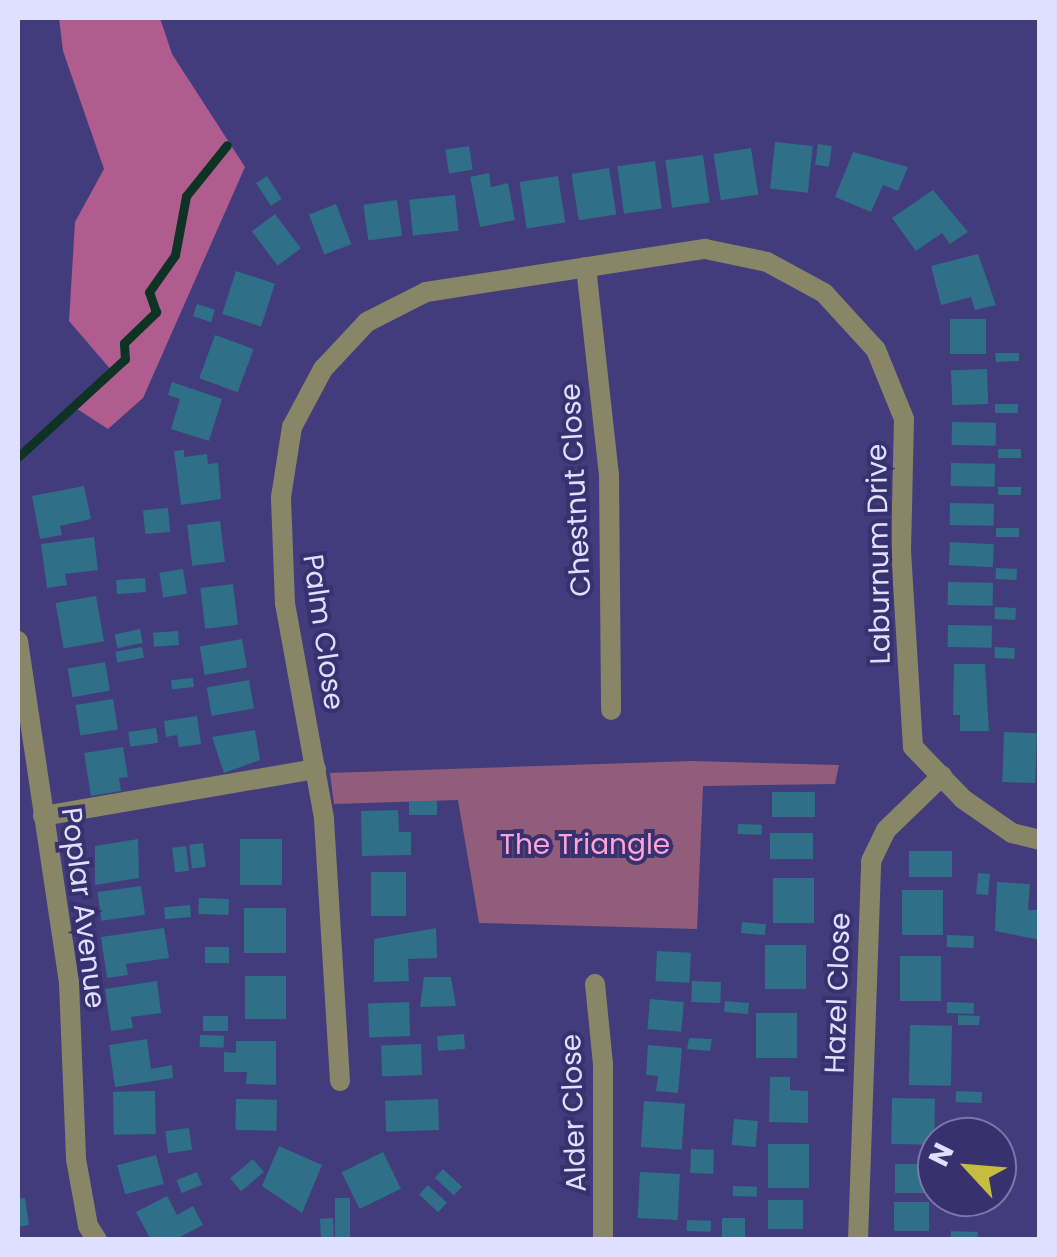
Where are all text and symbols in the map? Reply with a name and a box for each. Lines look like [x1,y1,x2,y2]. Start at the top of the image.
street label: Chestnut Close [554,382,598,598]
street label: Laburnum Drive [860,443,898,665]
street label: Palm Close [295,552,351,712]
street label: Poplar Avenue [54,806,112,1010]
park label: The Triangle [500,828,670,862]
street label: Hazel Close [818,912,858,1074]
street label: Alder Close [554,1033,594,1193]
north arrow [917,1117,1017,1217]
text: N [919,1136,964,1173]

